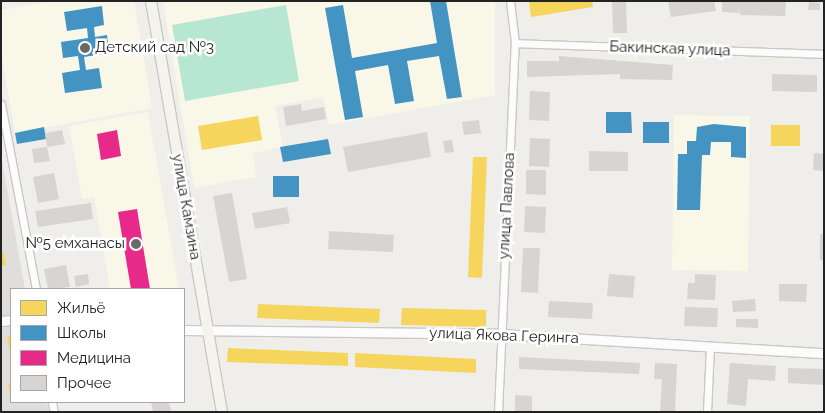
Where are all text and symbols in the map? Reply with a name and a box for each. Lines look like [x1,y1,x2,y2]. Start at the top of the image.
street label: Бакинская улица [609,38,731,60]
place label: Детский сад №3 [95,39,214,57]
marker: Детский сад №3 [79,42,91,54]
street label: улица Павлова [495,152,519,260]
street label: улица Камзина [168,153,204,261]
place label: №5 емханасы [26,235,125,253]
marker: №5 емханасы [129,237,143,251]
legend [10,288,185,403]
text: Жильё [57,299,105,317]
text: Школы [57,324,106,342]
street label: улица Якова Геринга [429,324,579,348]
text: Медицина [57,349,131,367]
text: Прочее [57,374,111,392]

